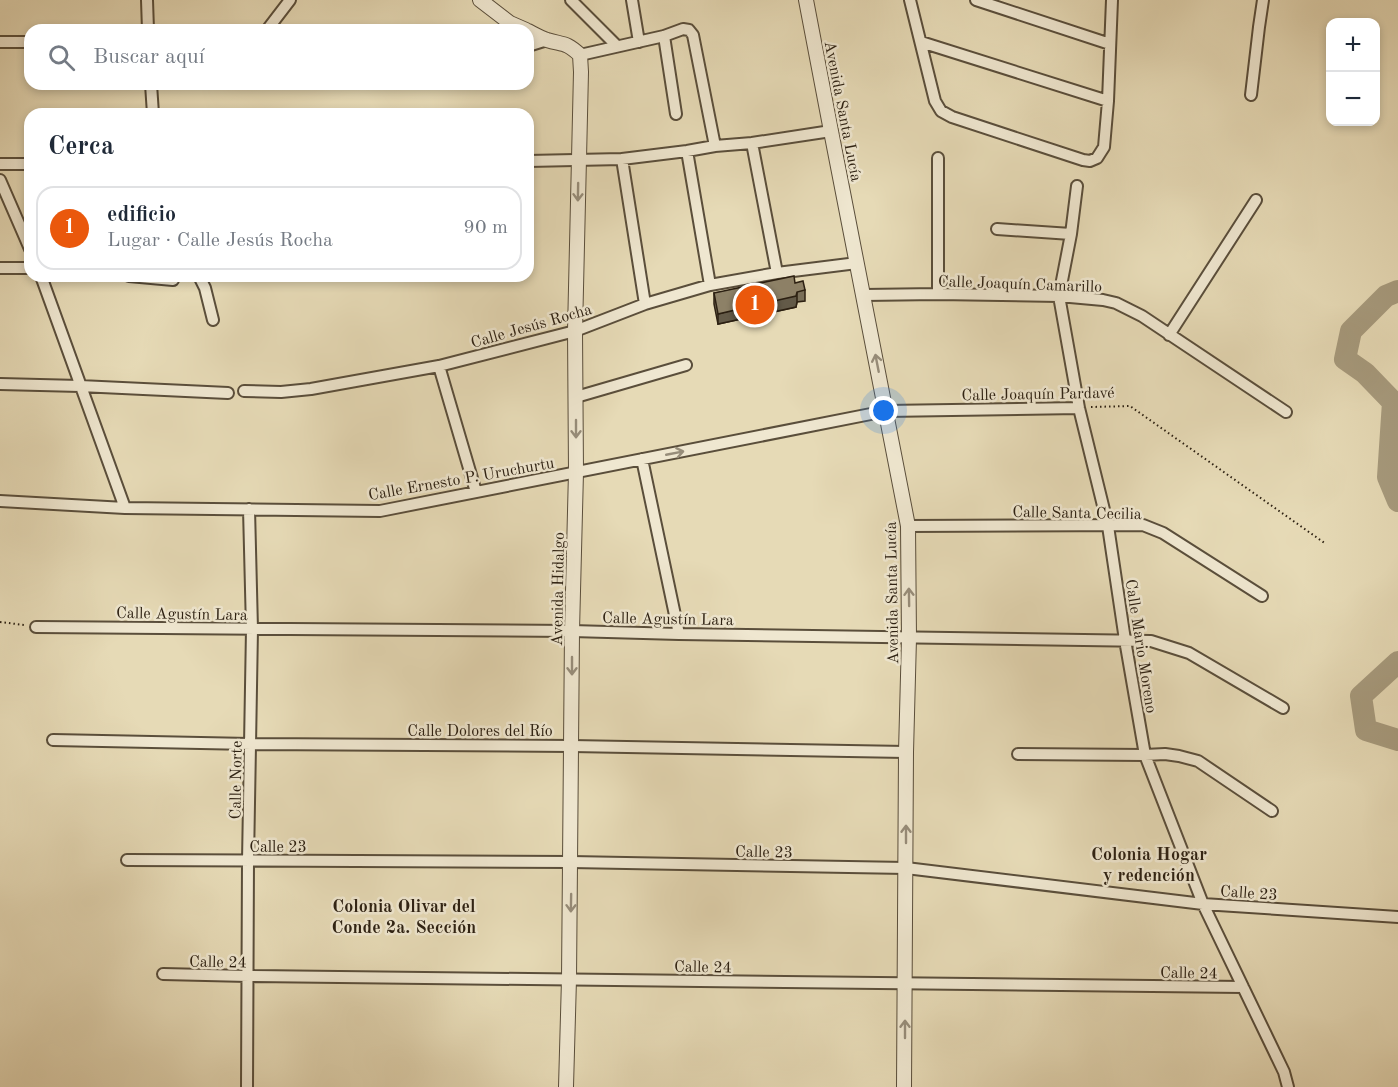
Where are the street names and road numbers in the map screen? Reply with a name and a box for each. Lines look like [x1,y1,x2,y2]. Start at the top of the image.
street label: Avenida Santa Lucía [821,40,864,183]
street label: Calle Joaquín Camarillo [938,274,1102,296]
street label: Calle Jesús Rocha [469,302,594,352]
street label: Calle Joaquín Pardavé [961,386,1115,404]
street label: Calle Ernesto P. Uruchurtu [367,456,556,504]
street label: Calle Santa Cecilia [1012,505,1142,523]
street label: Avenida Santa Lucía [884,521,902,665]
street label: Avenida Hidalgo [550,532,568,646]
street label: Calle Mario Moreno [1122,578,1159,715]
street label: Calle Agustín Lara [116,606,248,624]
street label: Calle Agustín Lara [602,611,734,629]
street label: Calle Dolores del Río [407,724,553,740]
street label: Calle Norte [228,740,246,820]
street label: Calle 23 [249,840,307,856]
street label: Calle 23 [735,844,793,862]
street label: Calle 23 [1220,884,1278,904]
street label: Calle 24 [189,954,247,972]
street label: Calle 24 [674,959,732,977]
street label: Calle 24 [1160,965,1218,983]

